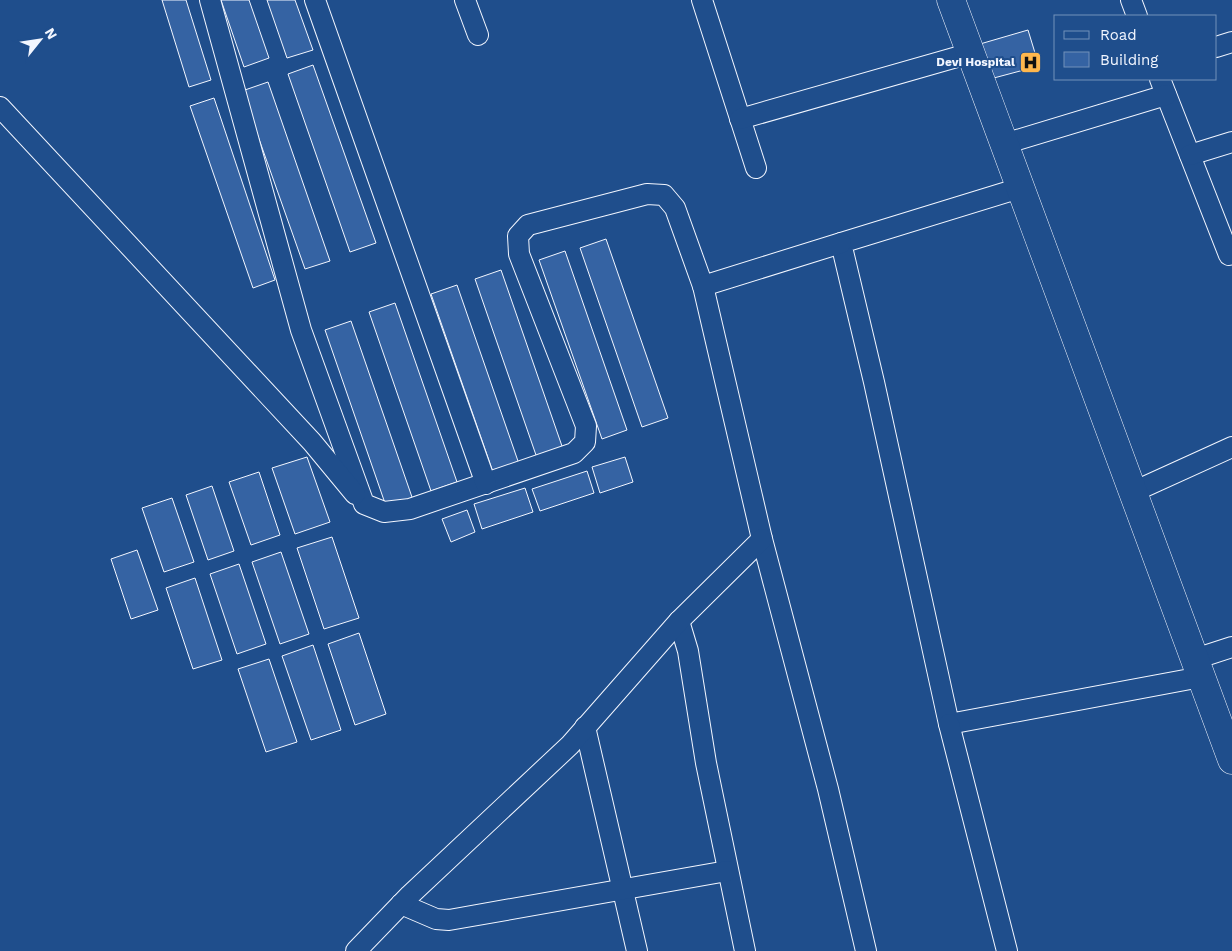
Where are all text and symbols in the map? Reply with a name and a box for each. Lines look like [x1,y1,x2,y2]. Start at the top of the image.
north arrow [15,15,65,65]
legend [1054,15,1217,80]
text: N [42,25,61,42]
text: Road [1100,26,1137,44]
hospital icon: Devi Hospital [1019,50,1043,74]
text: Building [1100,51,1158,69]
place label: Devi Hospital [936,55,1015,69]

